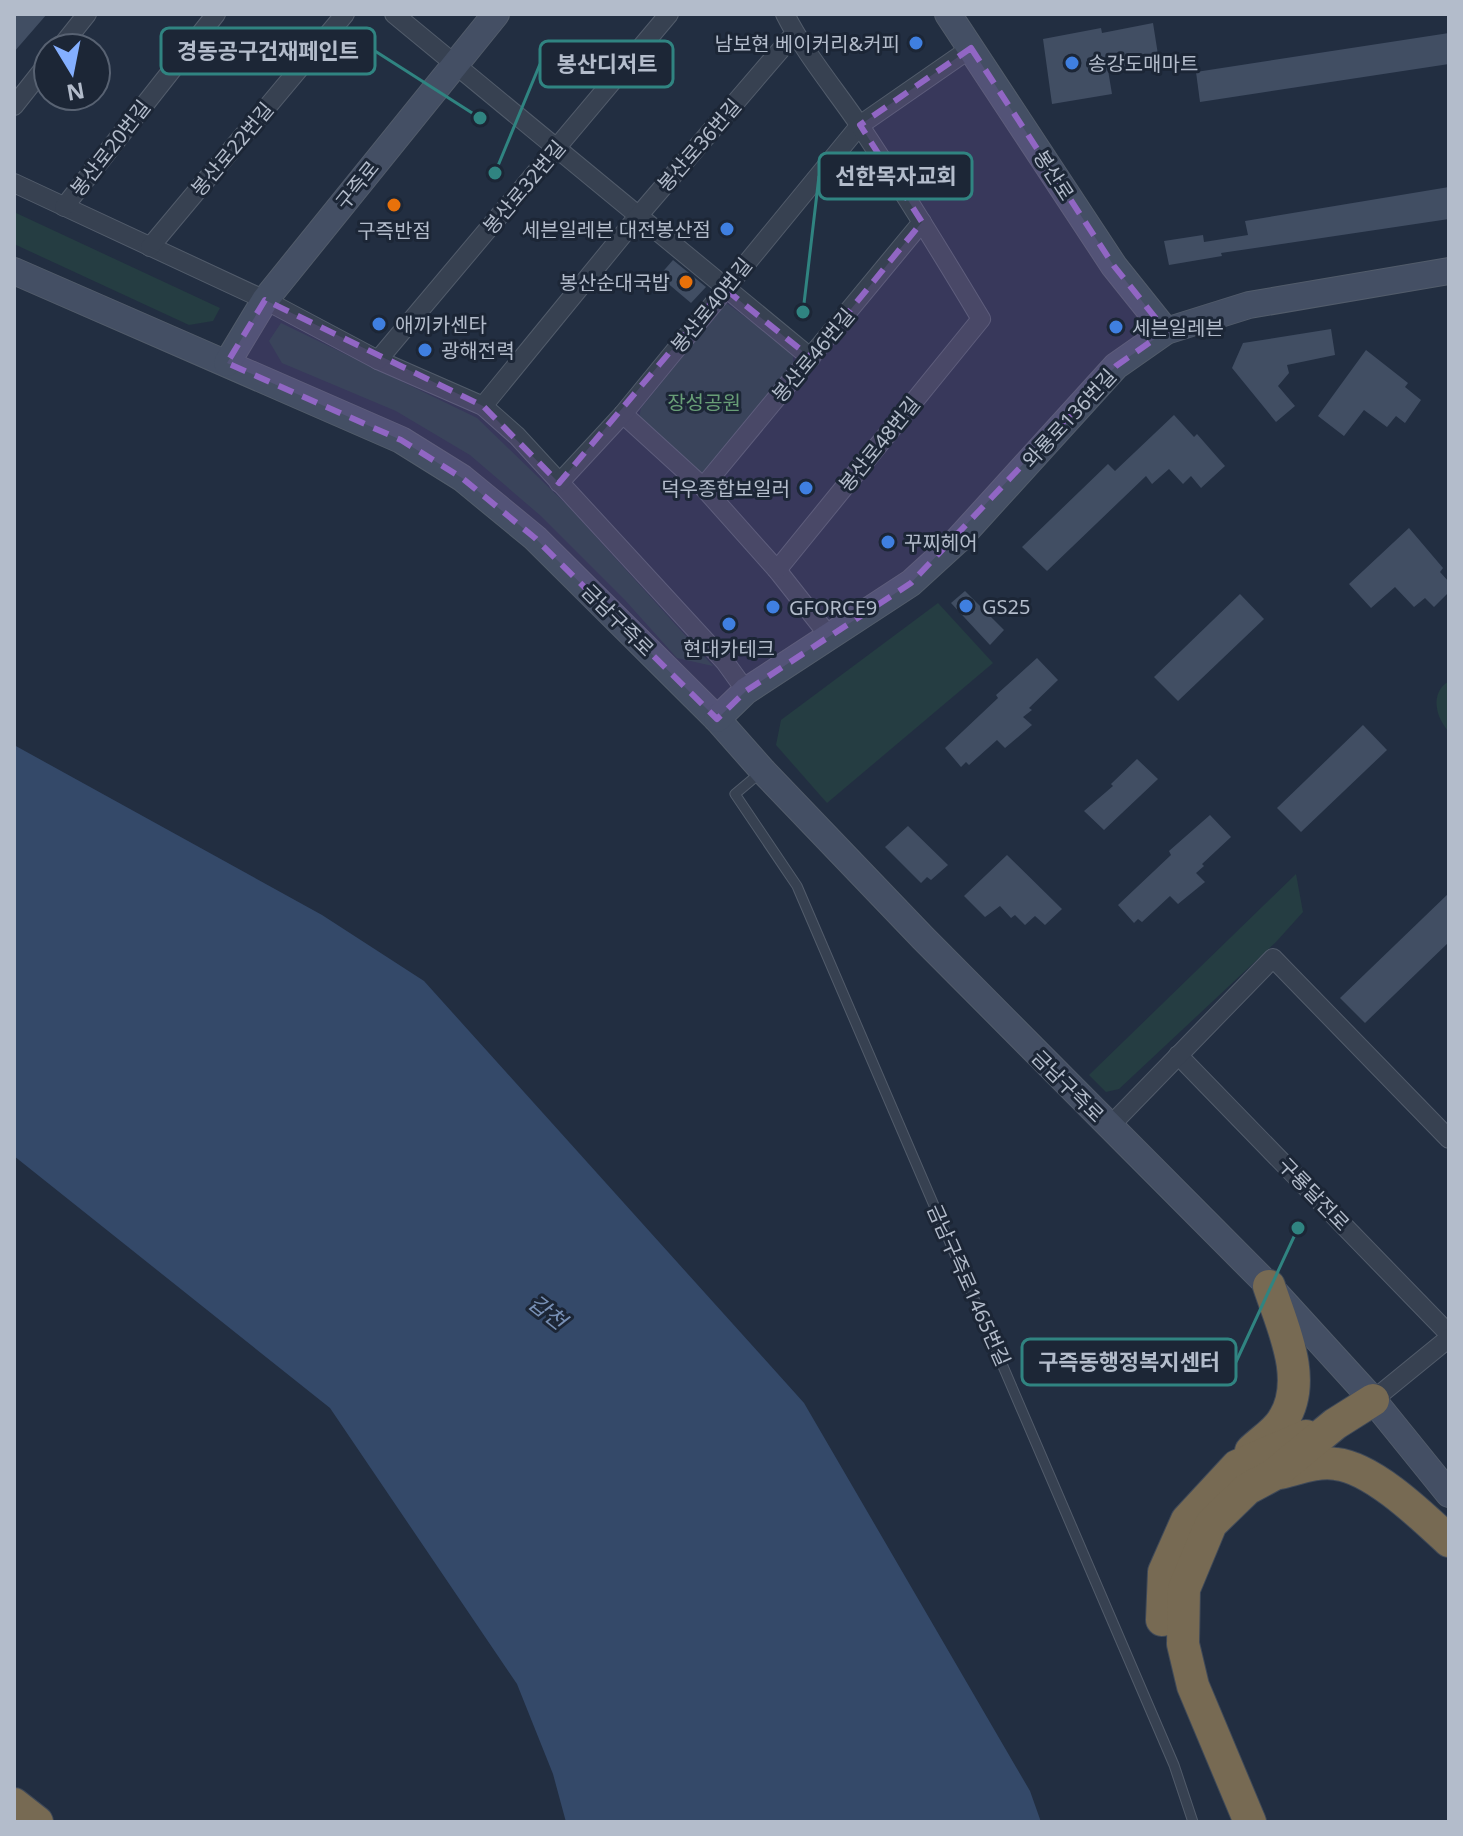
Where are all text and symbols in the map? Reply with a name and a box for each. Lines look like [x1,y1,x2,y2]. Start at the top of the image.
callout: 경동공구건재페인트 [161,28,375,74]
place label: 남보현 베이커리&커피 [715,30,900,57]
north arrow [32,32,112,112]
marker: 남보현 베이커리&커피 [907,34,925,52]
text: 경동공구건재페인트 [177,35,359,65]
callout: 봉산디저트 [540,41,673,87]
text: 봉산디저트 [556,48,658,78]
place label: 송강도매마트 [1088,50,1198,77]
marker: 송강도매마트 [1063,54,1081,72]
text: N [64,76,87,109]
street label: 봉산로36번길 [651,93,747,197]
street label: 봉산로20번길 [64,94,156,202]
street label: 봉산로22번길 [185,96,279,202]
street label: 봉산로32번길 [477,134,571,240]
street label: 봉산로 [1028,144,1080,206]
callout: 선한목자교회 [819,153,972,199]
street label: 구즉로 [329,155,385,215]
text: 선한목자교회 [835,160,957,190]
marker: 구즉반점 [385,196,403,214]
place label: 세븐일레븐 대전봉산점 [522,216,711,243]
place label: 구즉반점 [357,217,431,244]
marker: 세븐일레븐 대전봉산점 [718,220,736,238]
street label: 봉산로40번길 [664,252,758,358]
place label: 봉산순대국밥 [560,269,670,296]
marker: 봉산순대국밥 [677,273,695,291]
street label: 봉산로46번길 [766,302,860,408]
place label: 애끼카센타 [395,311,487,338]
place label: 세븐일레븐 [1132,314,1224,341]
marker: 애끼카센타 [370,315,388,333]
marker: 세븐일레븐 [1107,318,1125,336]
place label: 광해전력 [441,337,515,364]
marker: 광해전력 [416,341,434,359]
street label: 와룡로136번길 [1016,363,1122,473]
park label: 장성공원 [667,389,741,416]
street label: 봉산로48번길 [832,391,926,497]
place label: 덕우종합보일러 [661,475,790,502]
marker: 덕우종합보일러 [797,479,815,497]
place label: 꾸찌헤어 [904,529,978,556]
marker: 꾸찌헤어 [879,533,897,551]
street label: 금남구즉로 [576,578,660,662]
place label: GS25 [982,593,1030,620]
place label: GFORCE9 [789,594,877,621]
marker: GS25 [957,597,975,615]
marker: GFORCE9 [764,598,782,616]
marker: 현대카테크 [720,615,738,633]
place label: 현대카테크 [683,635,775,662]
street label: 금남구즉로 [1026,1044,1110,1128]
street label: 구룡달전로 [1272,1152,1356,1236]
street label: 금남구즉로1465번길 [921,1200,1017,1370]
water label: 갑천 [523,1287,575,1337]
callout: 구즉동행정복지센터 [1022,1339,1236,1385]
text: 구즉동행정복지센터 [1038,1346,1220,1376]

